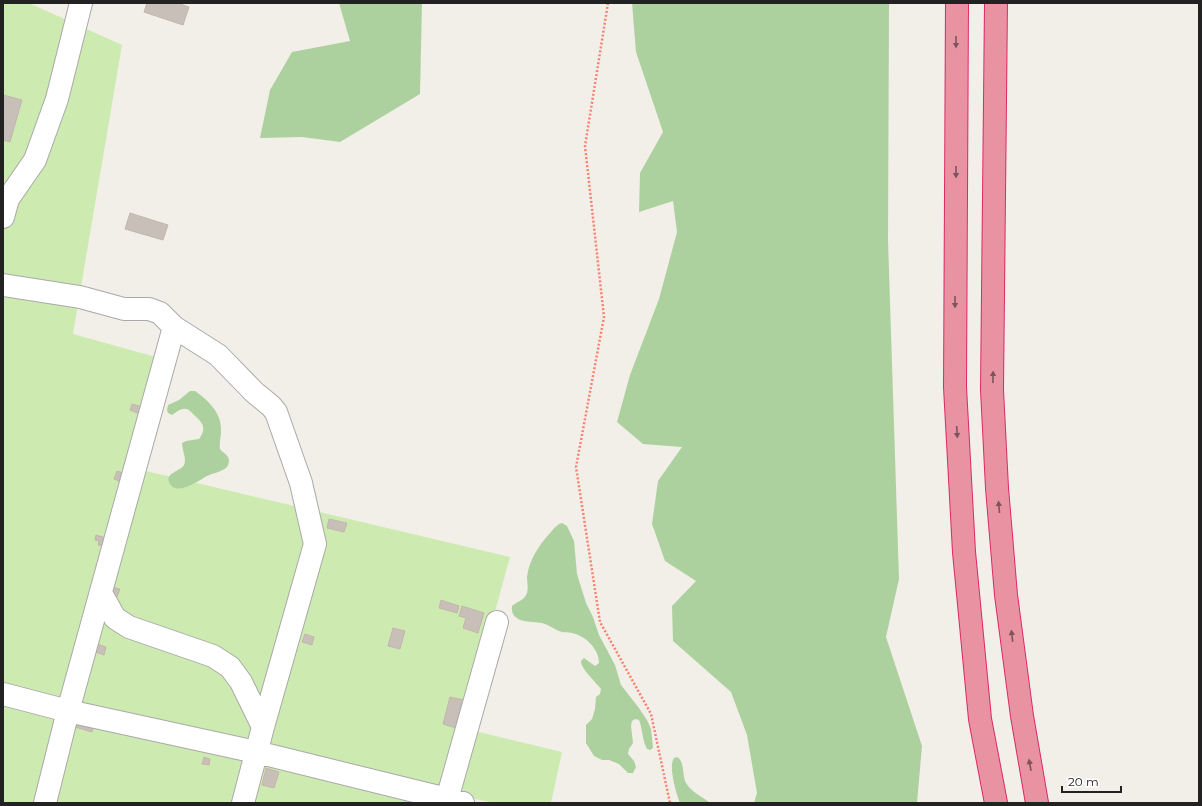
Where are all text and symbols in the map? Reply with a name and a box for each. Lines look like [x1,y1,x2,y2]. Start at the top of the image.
one-way arrow [953,36,959,49]
one-way arrow [953,166,959,179]
one-way arrow [952,296,958,309]
one-way arrow [989,371,996,383]
one-way arrow [954,426,961,438]
one-way arrow [996,501,1002,513]
one-way arrow [1008,630,1015,642]
one-way arrow [1027,758,1033,771]
scale bar [1062,768,1121,794]
text: 20 m [1068,774,1099,789]

